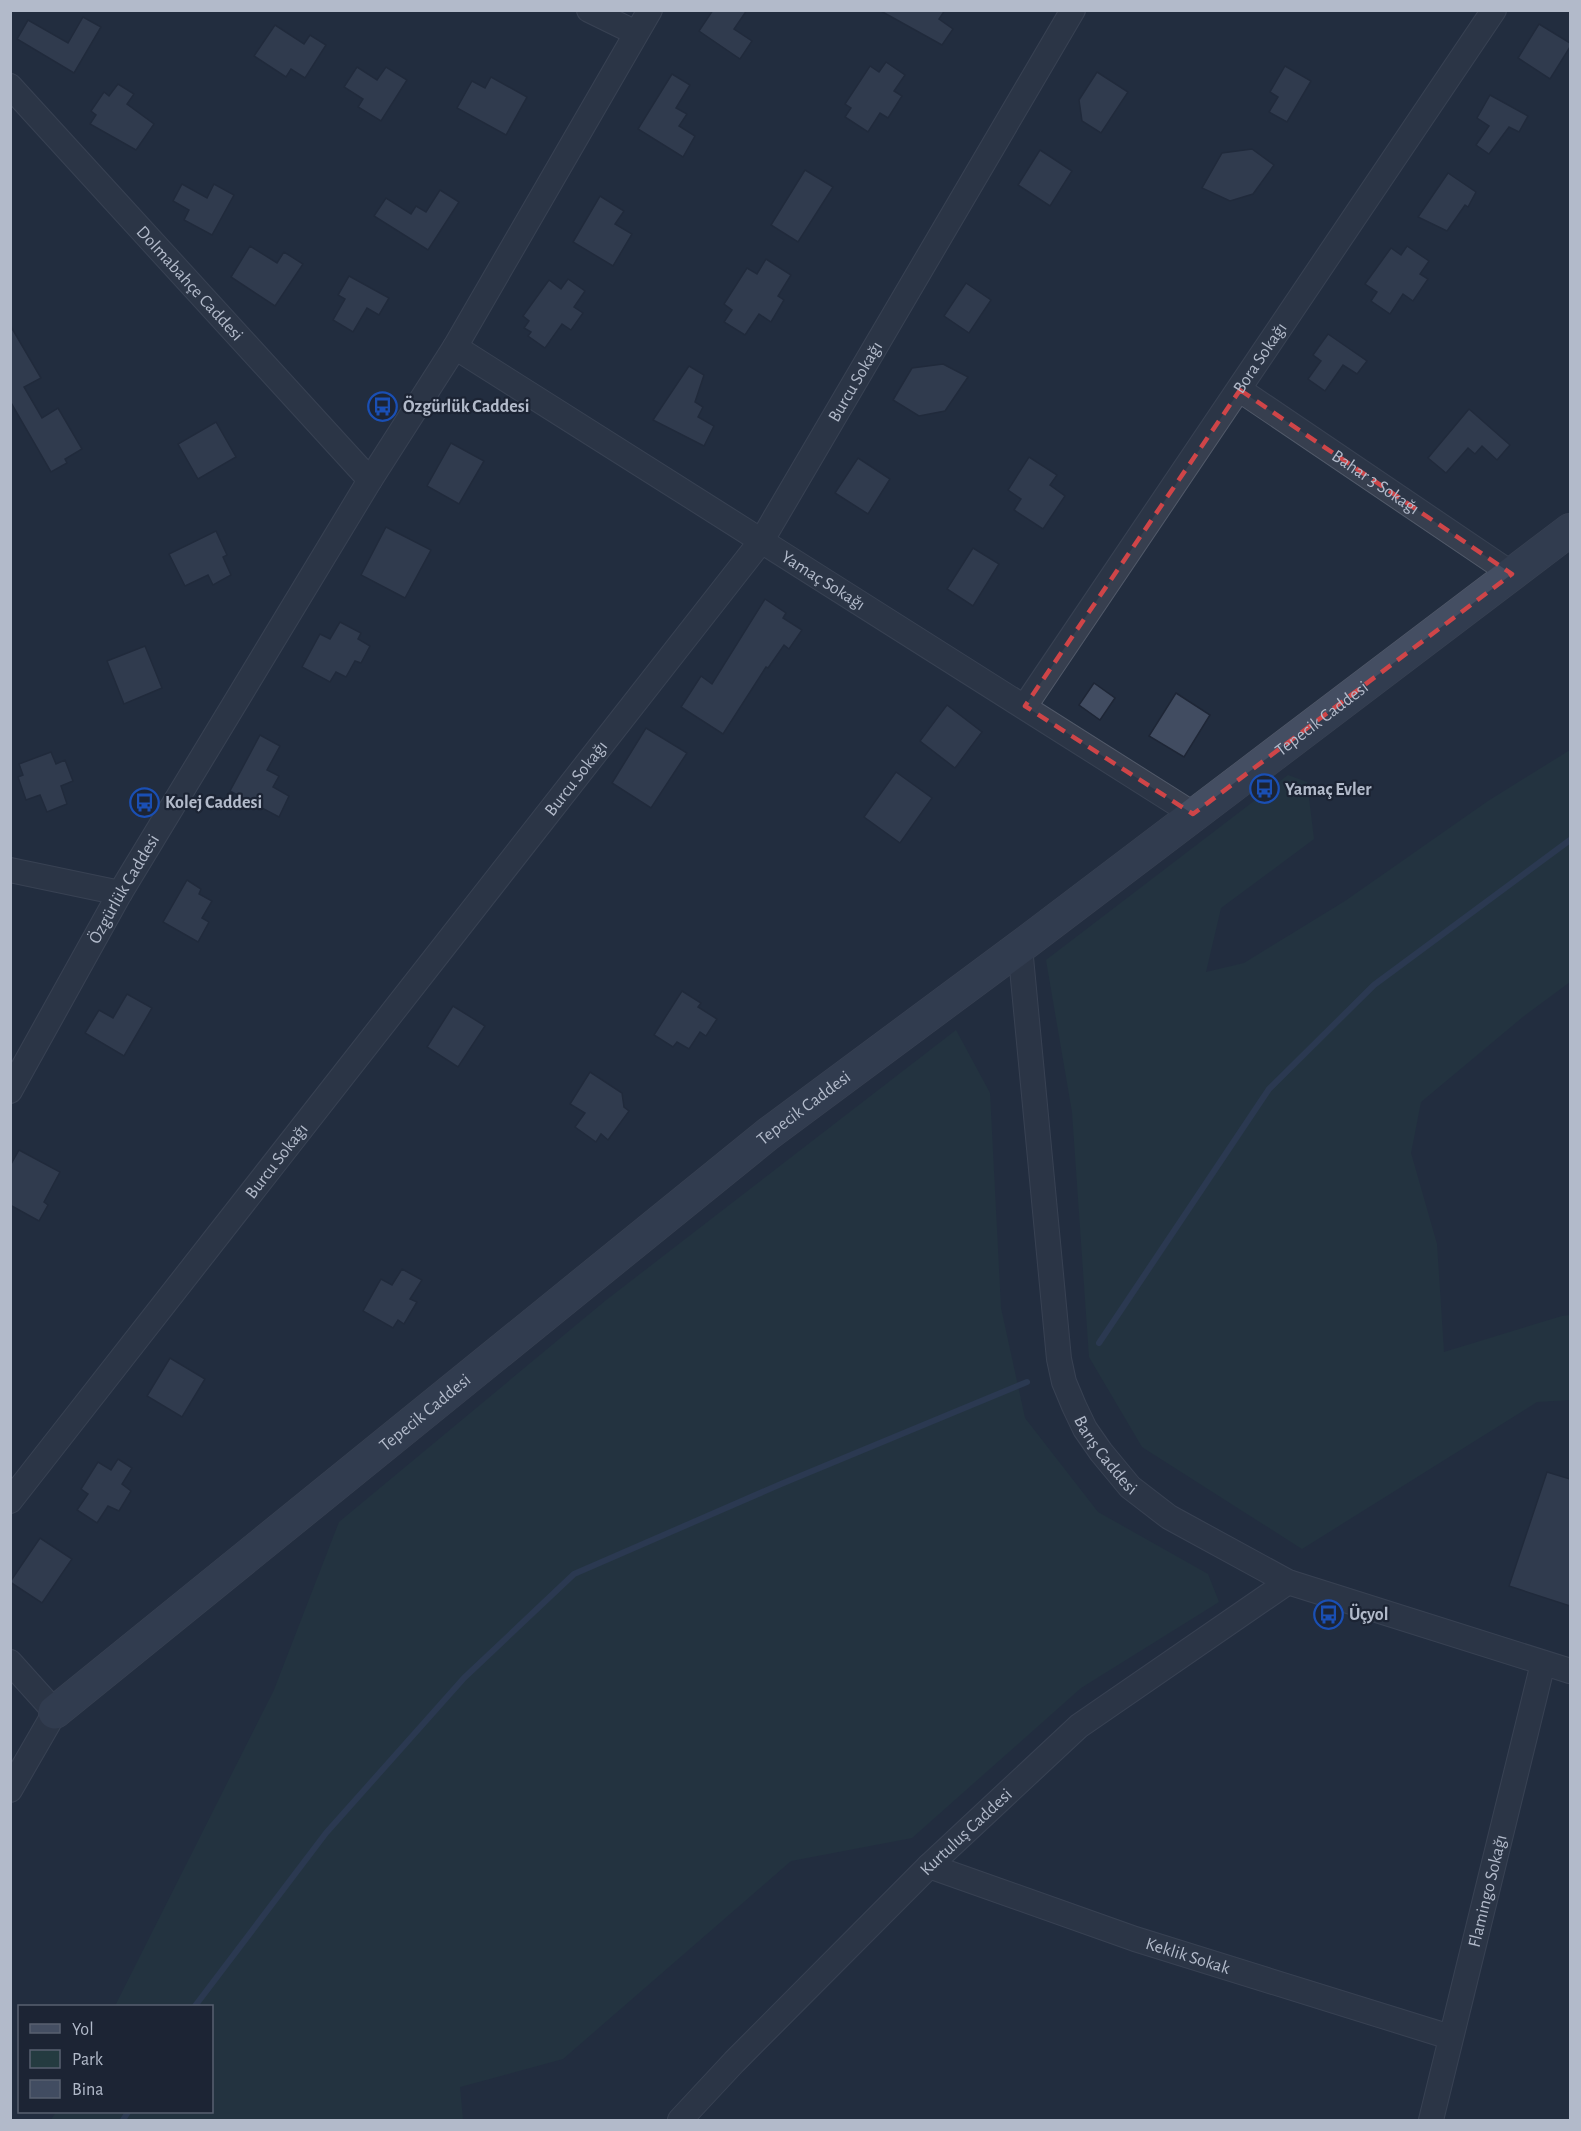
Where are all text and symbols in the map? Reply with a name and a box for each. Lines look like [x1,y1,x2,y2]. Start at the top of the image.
street label: Dolmabahçe Caddesi [133,223,246,345]
street label: Bora Sokağı [1230,319,1291,397]
street label: Burcu Sokağı [825,339,886,425]
bus stop icon: Özgürlük Caddesi [366,390,398,422]
place label: Özgürlük Caddesi [403,395,529,416]
street label: Bahar 3 Sokağı [1328,447,1422,518]
street label: Yamaç Sokağı [778,548,868,614]
street label: Tepecik Caddesi [1272,678,1372,760]
street label: Burcu Sokağı [542,738,611,820]
bus stop icon: Yamaç Evler [1248,773,1280,805]
place label: Yamaç Evler [1285,781,1372,799]
bus stop icon: Kolej Caddesi [128,786,160,818]
place label: Kolej Caddesi [165,794,262,812]
street label: Özgürlük Caddesi [84,832,163,947]
street label: Tepecik Caddesi [754,1068,854,1149]
street label: Burcu Sokağı [242,1120,312,1202]
street label: Tepecik Caddesi [376,1371,474,1455]
street label: Barış Caddesi [1070,1413,1140,1499]
bus stop icon: Üçyol [1312,1598,1344,1630]
place label: Üçyol [1349,1603,1389,1624]
street label: Kurtuluş Caddesi [917,1785,1016,1879]
street label: Flamingo Sokağı [1466,1833,1511,1949]
street label: Keklik Sokak [1143,1935,1233,1978]
legend [18,2005,213,2113]
text: Yol [72,2021,94,2039]
text: Park [72,2051,104,2069]
text: Bina [72,2081,104,2099]

